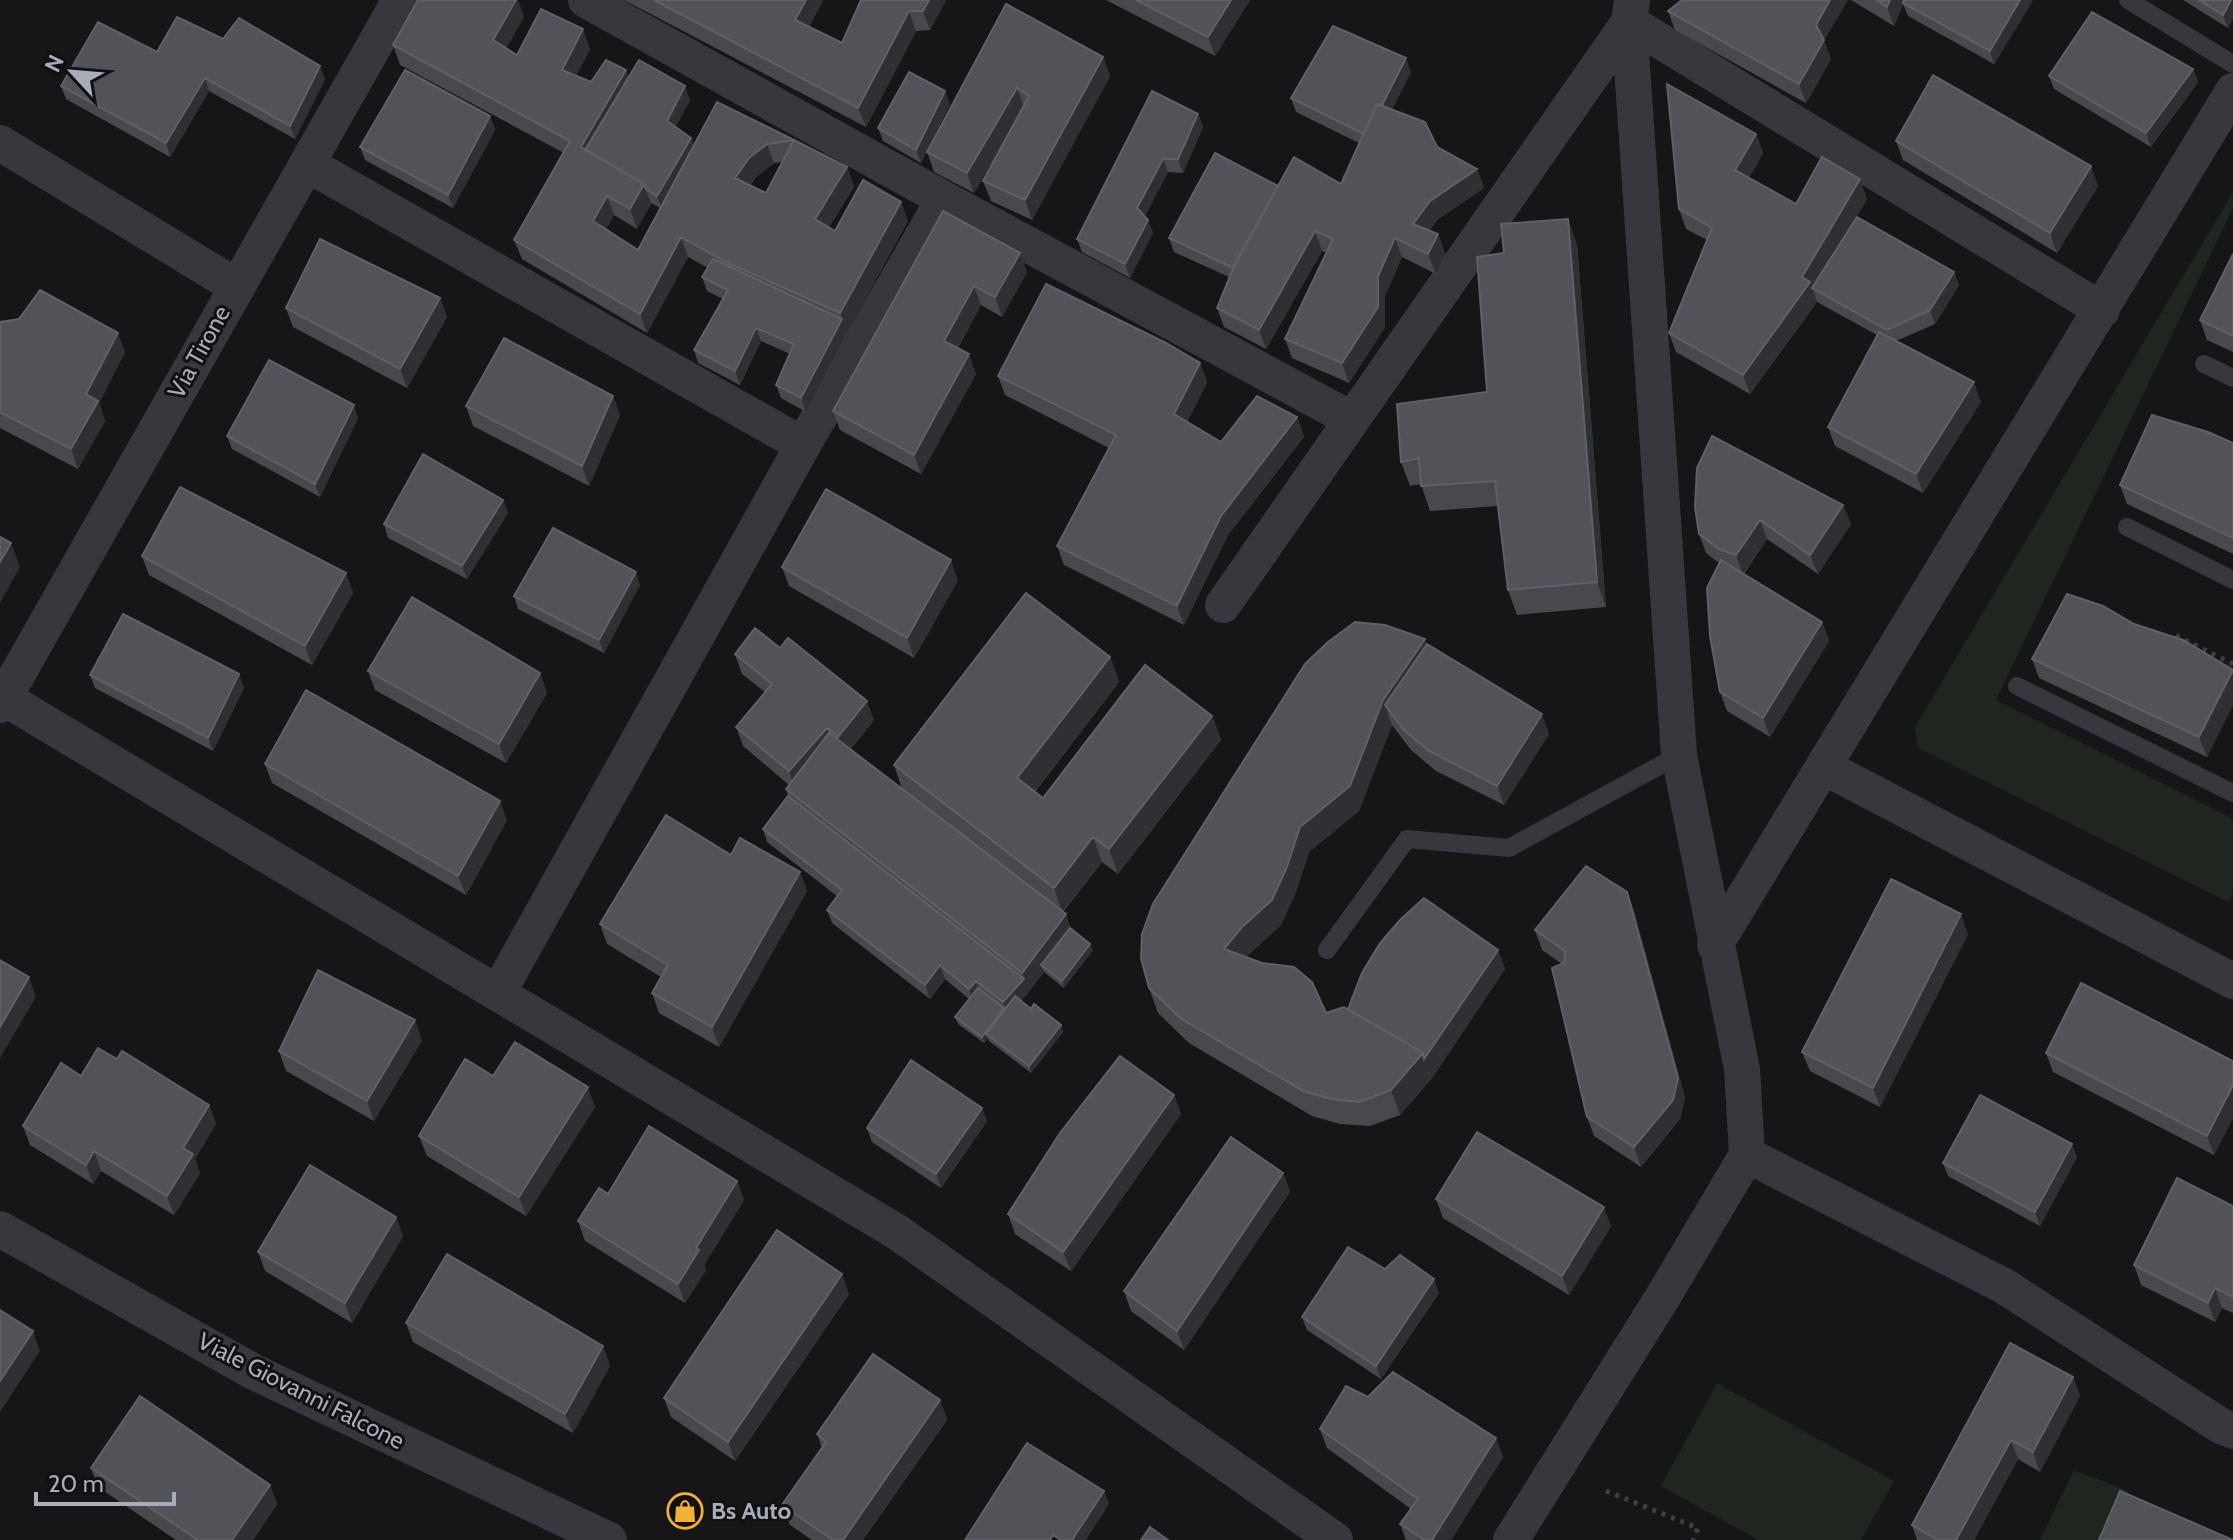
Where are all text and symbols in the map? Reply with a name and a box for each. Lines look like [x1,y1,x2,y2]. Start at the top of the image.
north arrow [32,32,112,112]
text: N [39,51,70,76]
street label: Via Tirone [161,300,236,403]
street label: Viale Giovanni Falcone [193,1326,409,1455]
scale bar [36,1456,174,1506]
text: 20 m [48,1469,104,1498]
shop icon: Bs Auto [666,1492,704,1530]
place label: Bs Auto [711,1496,792,1525]

